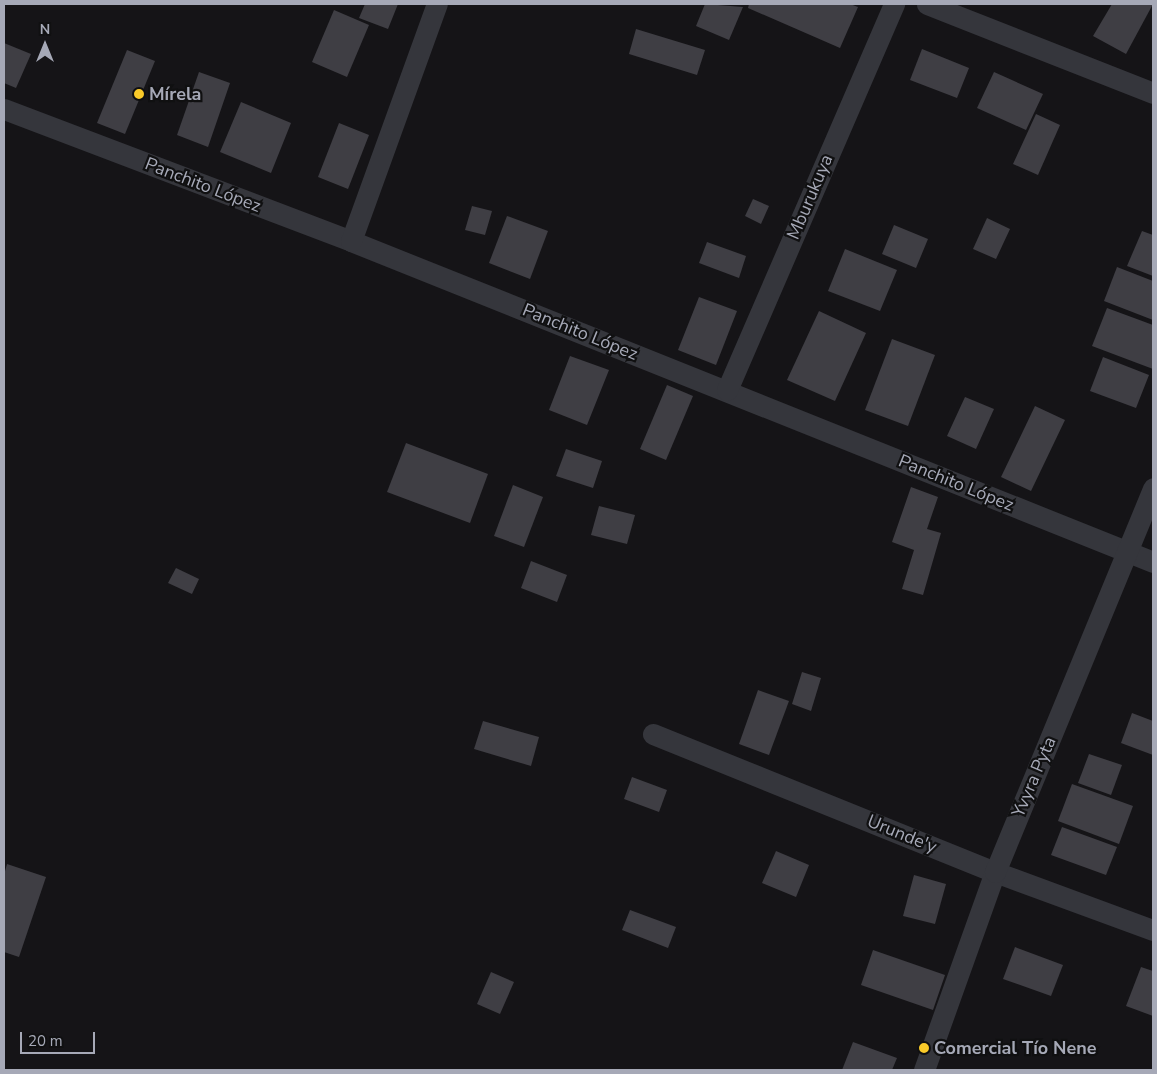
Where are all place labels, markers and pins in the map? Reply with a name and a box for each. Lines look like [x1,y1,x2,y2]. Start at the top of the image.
place label: Mírela [149,83,201,105]
marker: Mírela [133,88,145,100]
place label: Comercial Tío Nene [934,1037,1096,1059]
marker: Comercial Tío Nene [918,1042,930,1054]

